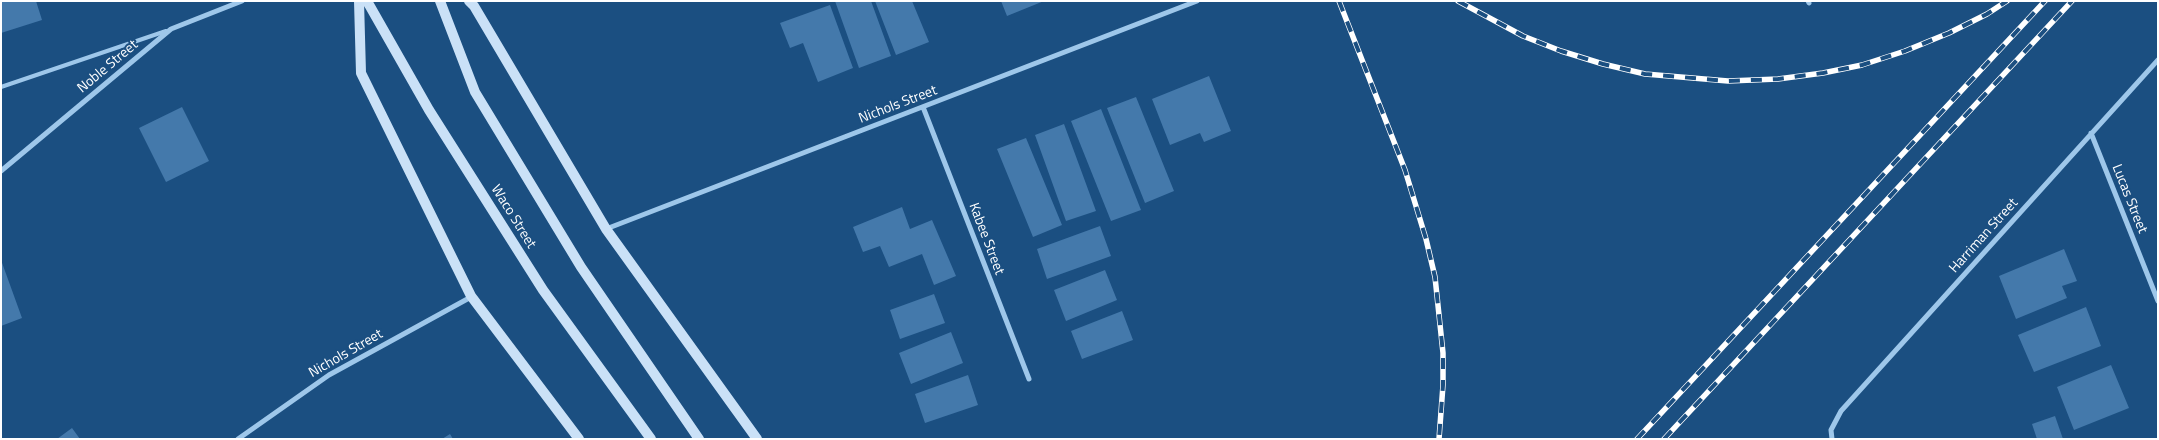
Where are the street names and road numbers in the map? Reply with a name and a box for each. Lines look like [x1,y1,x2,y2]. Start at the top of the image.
street label: Noble Street [74,37,142,97]
street label: Nichols Street [856,82,940,128]
street label: Lucas Street [2108,162,2150,236]
street label: Waco Street [487,182,539,252]
street label: Harriman Street [1946,195,2022,277]
street label: Kabee Street [965,201,1007,277]
street label: Nichols Street [306,326,386,382]

